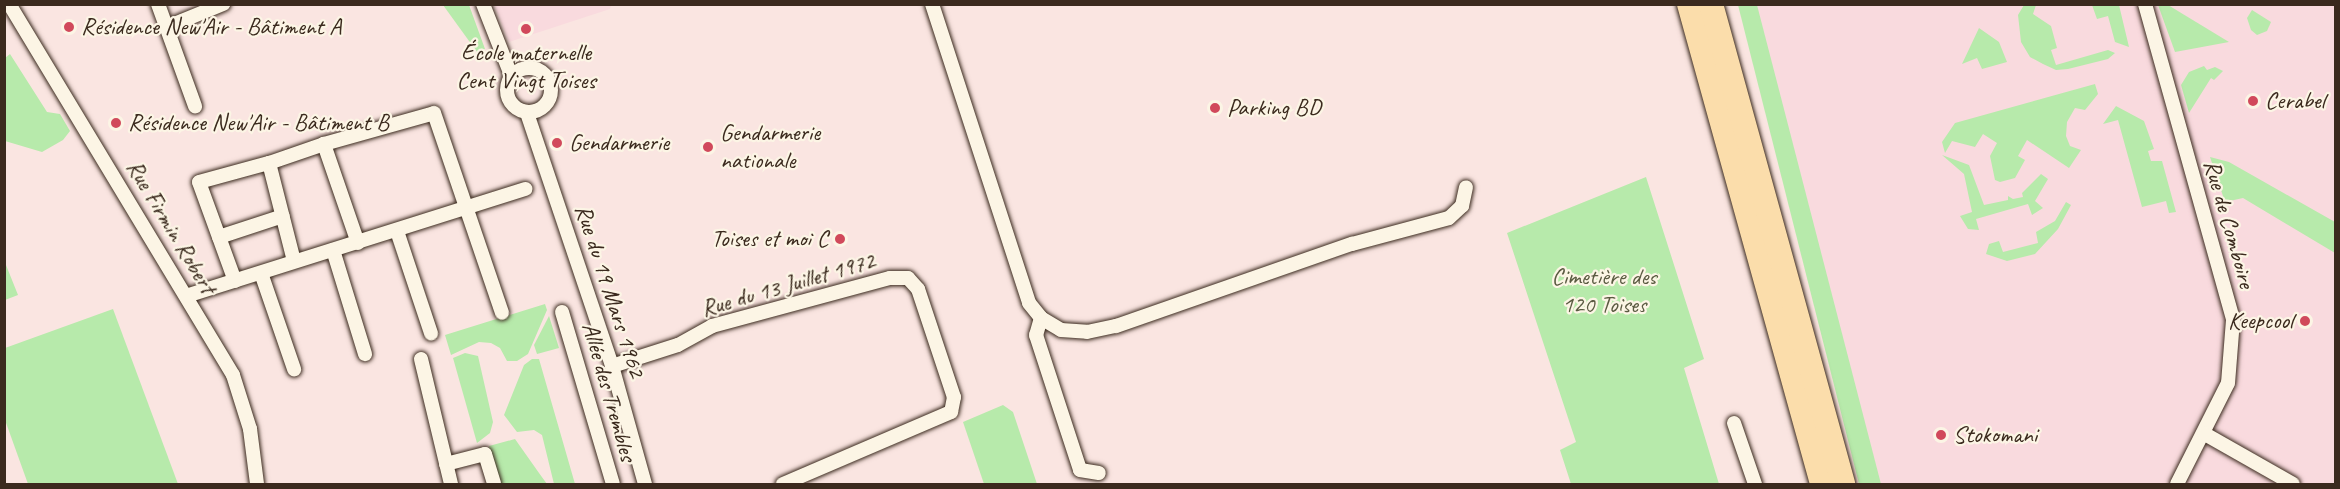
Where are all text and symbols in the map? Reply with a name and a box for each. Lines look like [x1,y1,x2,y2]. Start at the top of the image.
place label: Résidence New'Air - Bâtiment A [81,13,341,41]
marker: Résidence New'Air - Bâtiment A [62,20,76,34]
marker: École maternelle Cent Vingt Toises [519,22,533,36]
place label: École maternelle Cent Vingt Toises [457,39,595,95]
place label: Cerabel [2265,87,2325,115]
place label: Parking BD [1227,94,1321,122]
marker: Cerabel [2246,94,2260,108]
marker: Parking BD [1208,101,1222,115]
place label: Résidence New'Air - Bâtiment B [128,109,389,137]
marker: Résidence New'Air - Bâtiment B [109,116,123,130]
place label: Gendarmerie nationale [720,119,820,175]
place label: Gendarmerie [569,129,669,157]
marker: Gendarmerie [550,136,564,150]
marker: Gendarmerie nationale [701,140,715,154]
street label: Rue Firmin Robert [120,155,222,299]
street label: Rue de Comboire [2197,157,2261,291]
street label: Rue du 19 Mars 1962 [569,201,651,381]
place label: Toises et moi C [711,225,828,253]
marker: Toises et moi C [833,232,847,246]
street label: Rue du 13 Juillet 1972 [698,246,878,324]
park label: Cimetière des 120 Toises [1552,263,1656,319]
place label: Keepcool [2228,307,2293,335]
marker: Keepcool [2298,314,2312,328]
street label: Allée des Trembles [575,319,643,465]
place label: Stokomani [1953,421,2037,449]
marker: Stokomani [1934,428,1948,442]

